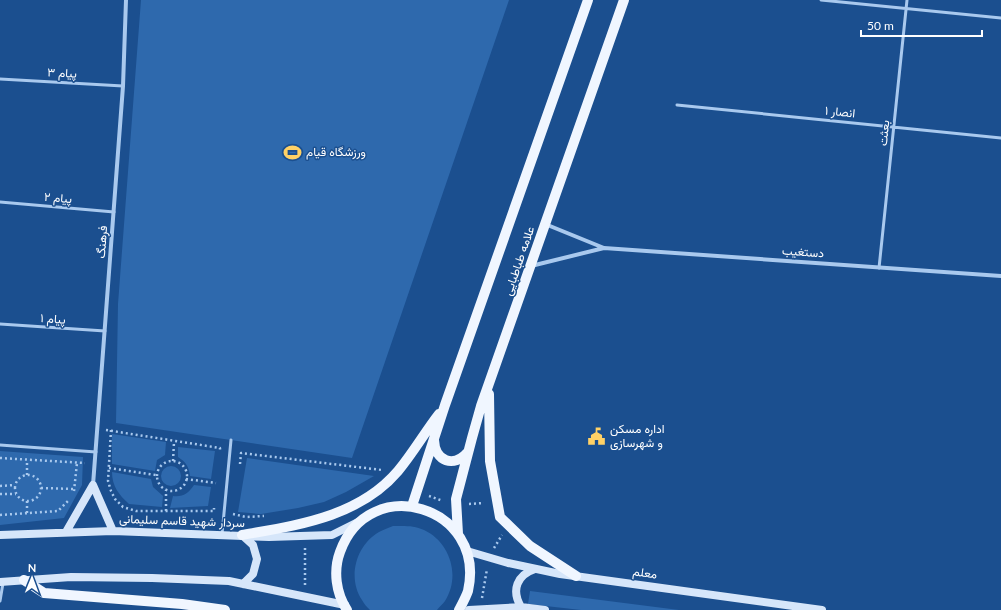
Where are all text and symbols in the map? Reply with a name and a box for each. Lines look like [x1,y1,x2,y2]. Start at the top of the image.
scale bar [861,12,982,38]
text: 50 m [867,18,894,33]
street label: پیام ۳ [47,64,77,82]
street label: انصار ۱ [824,102,856,122]
street label: بعثت [875,119,892,147]
sports icon: ورزشگاه قیام [283,142,303,162]
place label: ورزشگاه قیام [306,144,366,160]
street label: پیام ۲ [43,189,73,207]
street label: علامه طباطبایی [500,224,538,298]
street label: فرهنگ [93,225,111,259]
street label: دستغیب [782,243,825,260]
street label: پیام ۱ [40,310,66,328]
place label: اداره مسکن و شهرسازی [610,421,664,451]
public building icon: اداره مسکن و شهرسازی [587,426,607,446]
street label: سردار شهید قاسم سلیمانی [119,511,245,531]
north arrow [12,558,52,598]
text: N [28,561,37,574]
street label: معلم [632,563,658,583]

